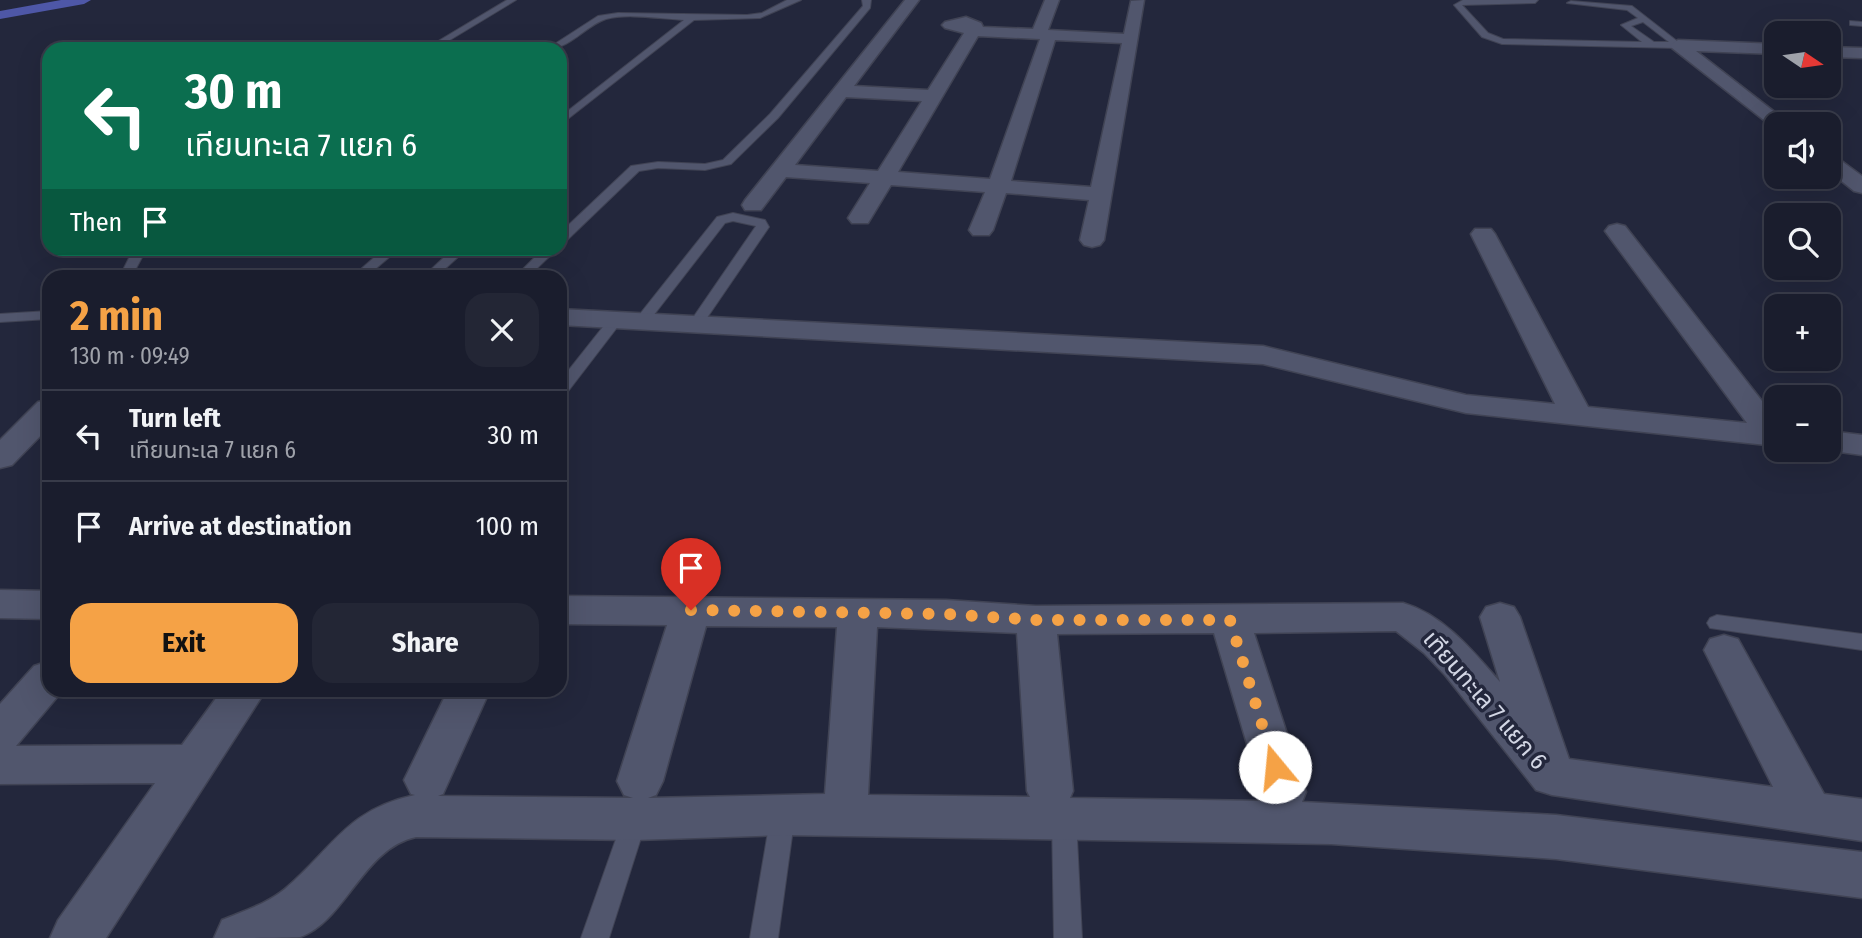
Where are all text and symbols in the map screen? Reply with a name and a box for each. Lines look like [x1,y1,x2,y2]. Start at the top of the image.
north arrow [1764,21,1841,98]
map controls [1764,21,1841,462]
text: 30 m [185,62,283,121]
icon: left [70,70,161,161]
button: sound [1764,112,1841,189]
text: เทียนทะเล 7 แยก 6 [185,126,417,164]
icon: arrive [136,203,174,241]
button: search [1764,203,1841,280]
text: Then [70,207,122,238]
text: 2 min [70,291,163,341]
button: close [465,293,539,367]
button: + [1764,294,1841,371]
text: 130 m · 09:49 [70,342,190,370]
button: − [1764,385,1841,462]
text: Turn left [129,403,221,434]
icon: left [70,417,108,455]
text: 30 m [488,420,539,451]
text: เทียนทะเล 7 แยก 6 [129,436,296,464]
icon: arrive [70,508,108,546]
text: Arrive at destination [129,511,352,542]
text: 100 m [476,511,539,542]
pin [661,538,721,610]
icon: arrive [672,549,710,587]
button: Exit [70,603,298,683]
button: Share [312,603,539,683]
street label: เทียนทะเล 7 แยก 6 [1417,625,1553,775]
position arrow [1238,730,1312,804]

